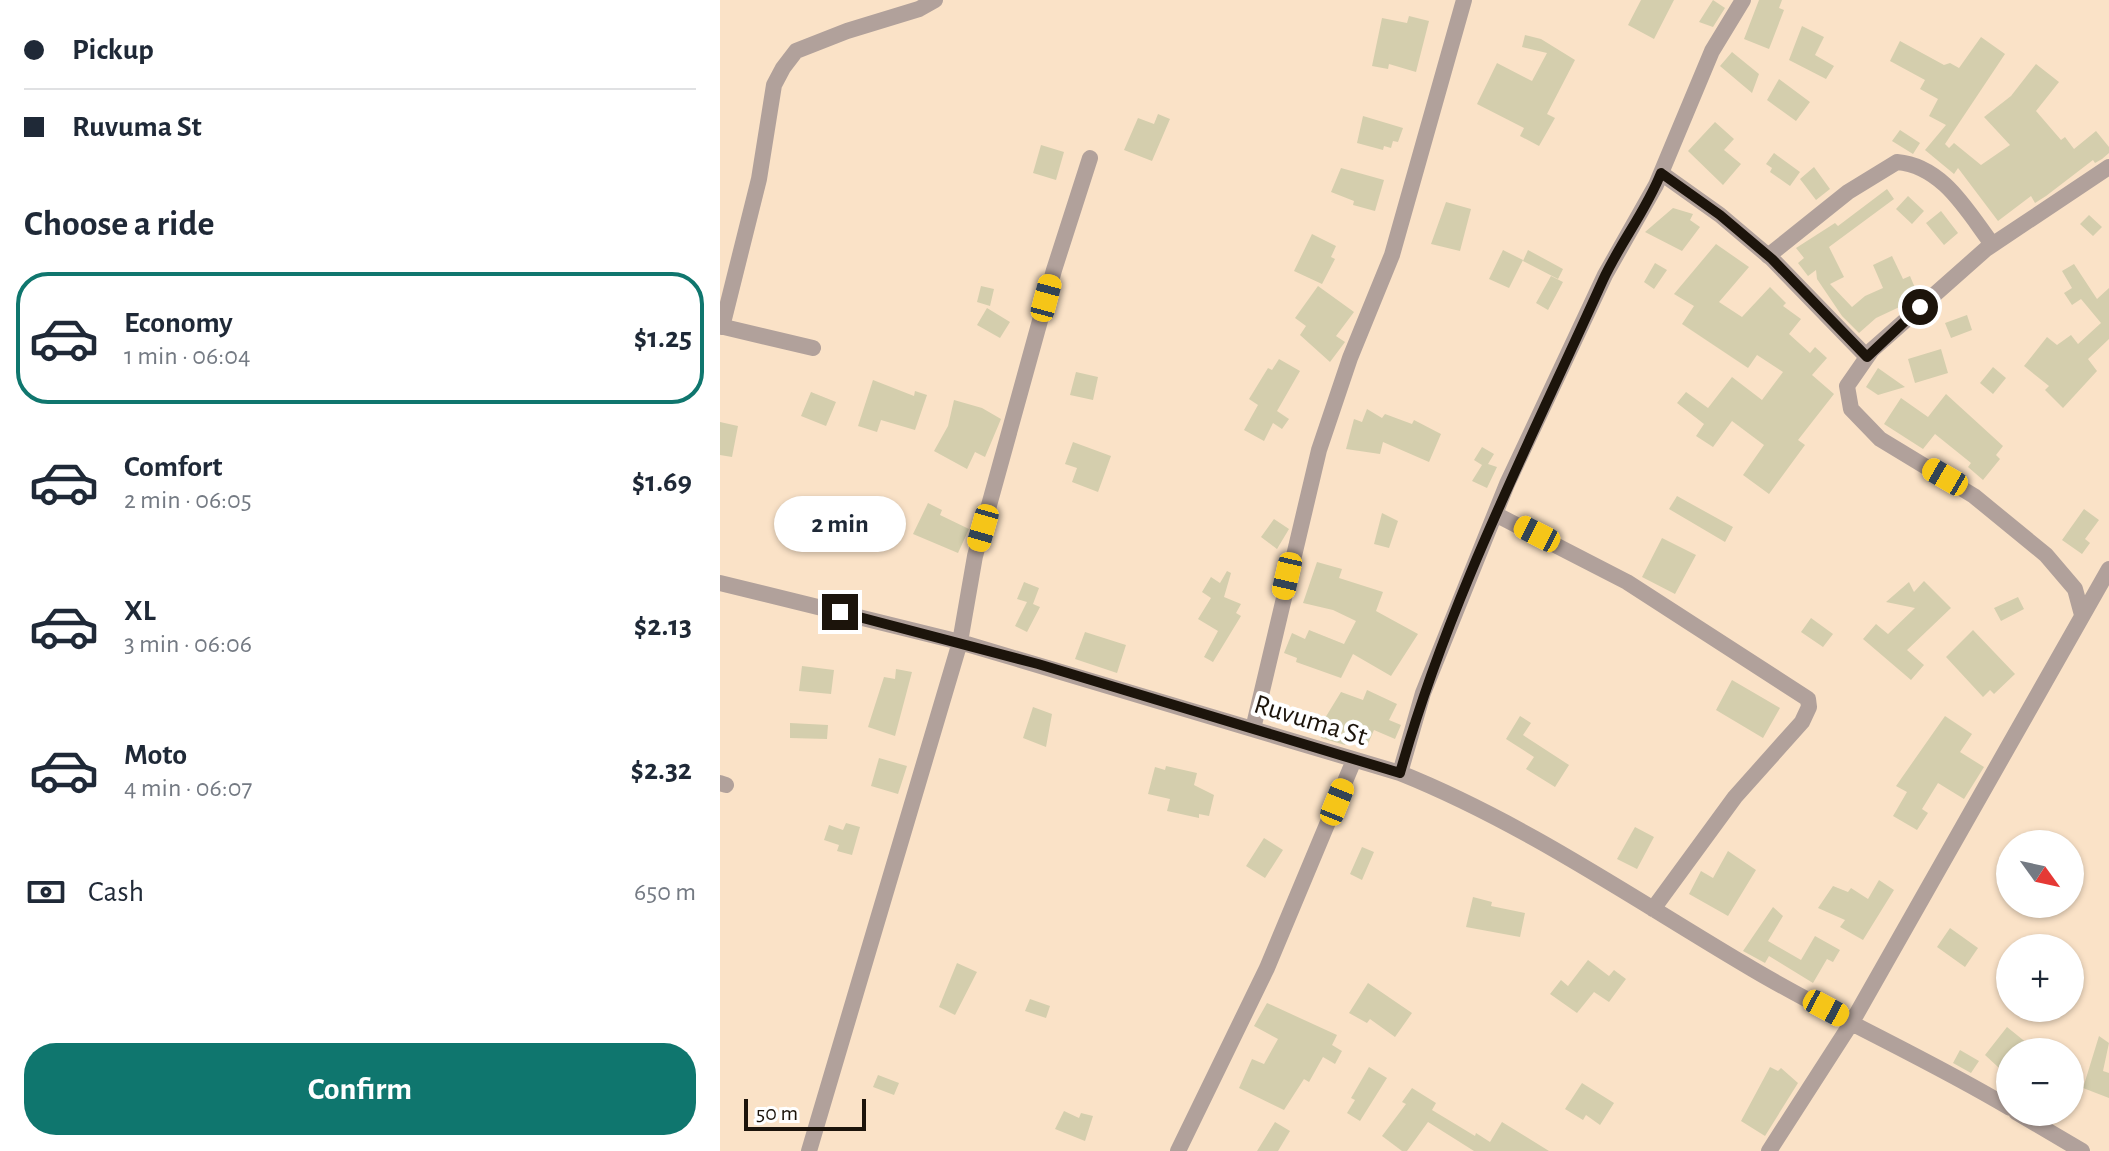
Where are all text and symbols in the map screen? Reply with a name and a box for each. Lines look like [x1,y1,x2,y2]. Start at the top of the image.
text: Pickup [72,35,154,65]
text: Ruvuma St [72,112,202,142]
text: Choose a ride [24,206,214,242]
car [1028,272,1064,324]
route start [1902,289,1938,325]
icon: car [28,302,100,374]
text: Economy [124,308,233,338]
text: $1.25 [634,323,692,353]
text: 1 min · 06:04 [124,343,250,369]
icon: car [28,446,100,518]
text: Comfort [124,452,223,482]
car [1918,455,1972,499]
text: $1.69 [632,467,692,497]
text: 2 min · 06:05 [124,487,252,513]
callout: 2 min [774,496,906,552]
car [965,502,1001,554]
text: 2 min [811,511,869,537]
car [1510,512,1564,556]
car [1270,550,1304,602]
icon: car [28,590,100,662]
route end [822,594,858,630]
text: XL [124,596,156,626]
text: $2.13 [634,611,692,641]
text: 3 min · 06:06 [124,631,252,657]
street label: Ruvuma St [1250,690,1370,751]
icon: car [28,734,100,806]
text: Moto [124,740,187,770]
text: $2.32 [630,755,692,785]
text: 4 min · 06:07 [124,775,252,801]
car [1317,775,1357,829]
north arrow [1996,830,2084,918]
map controls [1996,830,2084,1126]
icon: cash [24,870,68,914]
text: Cash [88,877,144,907]
text: 650 m [634,879,696,905]
button: + [1996,934,2084,1022]
car [1799,986,1853,1030]
button: − [1996,1038,2084,1126]
button: Confirm [24,1043,696,1135]
scale bar [744,1095,866,1131]
text: 50 m [756,1102,798,1124]

